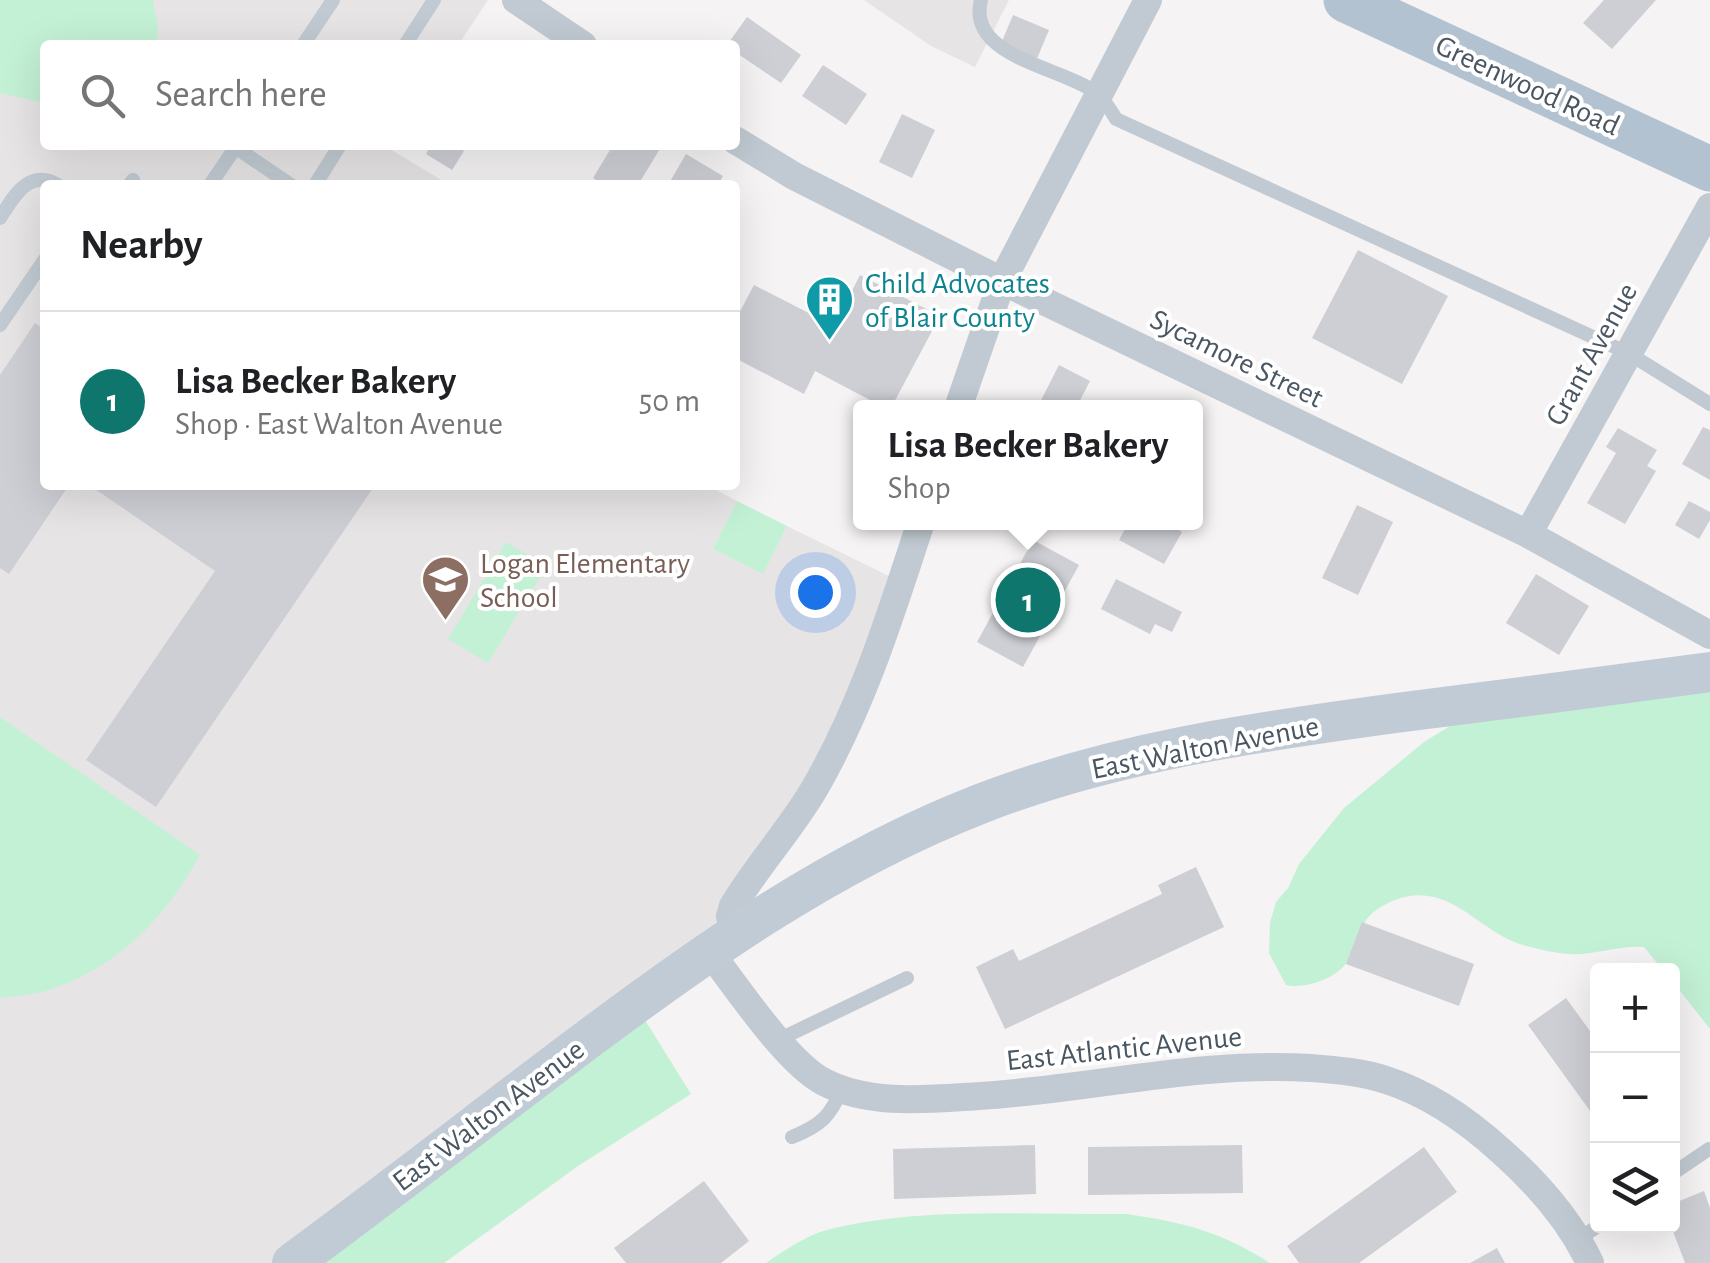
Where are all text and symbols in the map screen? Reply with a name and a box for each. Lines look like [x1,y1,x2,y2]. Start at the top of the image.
street label: Greenwood Road [1431,30,1624,142]
search box [40,40,740,150]
icon: search [75,68,130,123]
text: Search here [155,76,327,114]
text: Nearby [80,224,203,266]
place label: Child Advocates of Blair County [865,269,1050,333]
building icon: Child Advocates of Blair County [804,274,856,342]
street label: Grant Avenue [1541,278,1643,431]
street label: Sycamore Street [1145,304,1328,414]
text: Lisa Becker Bakery [175,363,456,401]
text: 1 [107,385,118,417]
text: 50 m [639,385,700,417]
popup [853,400,1203,530]
text: Shop · East Walton Avenue [175,408,503,440]
text: Lisa Becker Bakery [887,427,1169,465]
text: Shop [887,472,951,504]
place label: Logan Elementary School [480,549,690,613]
school or university icon: Logan Elementary School [419,554,471,622]
pin: 1 [996,562,1060,638]
your location [790,567,841,618]
street label: East Walton Avenue [1089,711,1322,785]
map controls [1590,963,1680,1233]
button: + [1590,963,1680,1053]
street label: East Atlantic Avenue [1005,1022,1243,1076]
street label: East Walton Avenue [387,1034,590,1197]
button: − [1590,1053,1680,1143]
button: layers [1590,1143,1680,1233]

